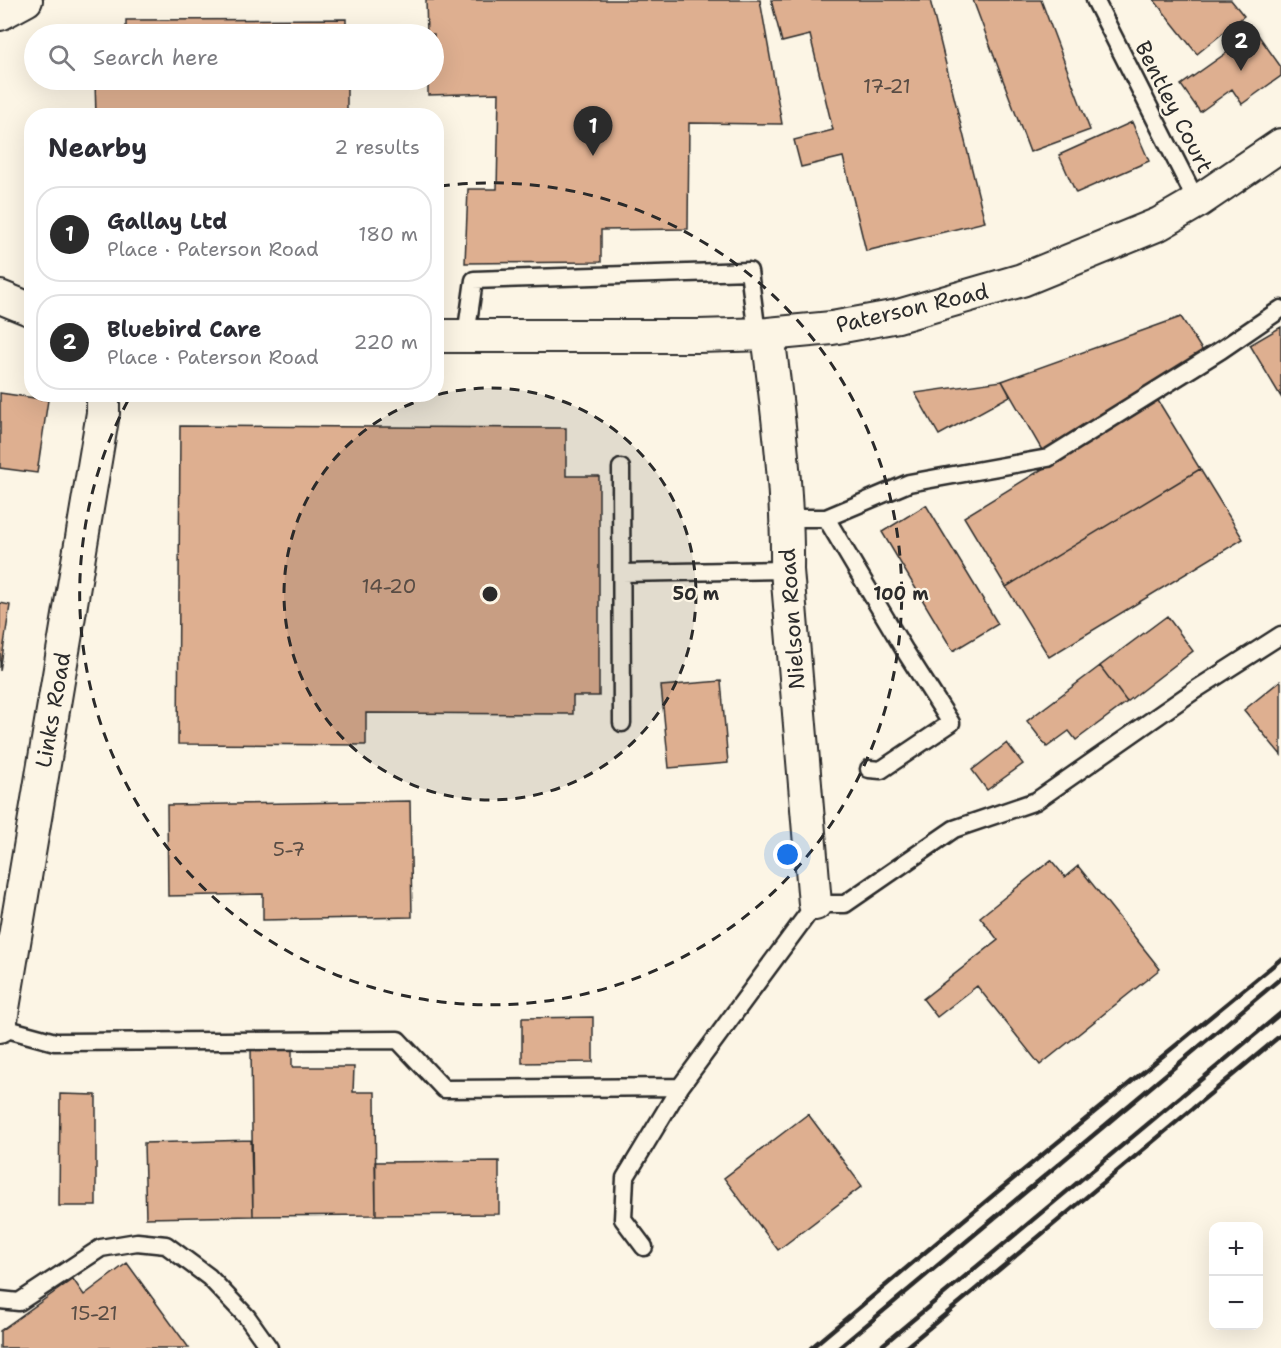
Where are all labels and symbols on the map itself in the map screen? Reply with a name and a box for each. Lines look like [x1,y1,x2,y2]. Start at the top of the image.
pin: 2 [1222,22,1260,71]
street label: Bentley Court [1128,36,1220,178]
house number: 17-21 [863,73,911,99]
pin: 1 [574,106,612,156]
street label: Paterson Road [833,276,991,340]
street label: Nielson Road [773,547,811,691]
house number: 14-20 [362,573,416,599]
text: 50 m [673,582,720,606]
text: 100 m [873,582,929,606]
centre of rings [480,584,500,604]
street label: Links Road [29,650,77,770]
house number: 5-7 [273,836,305,862]
your location [773,840,802,869]
house number: 15-21 [70,1300,118,1326]

